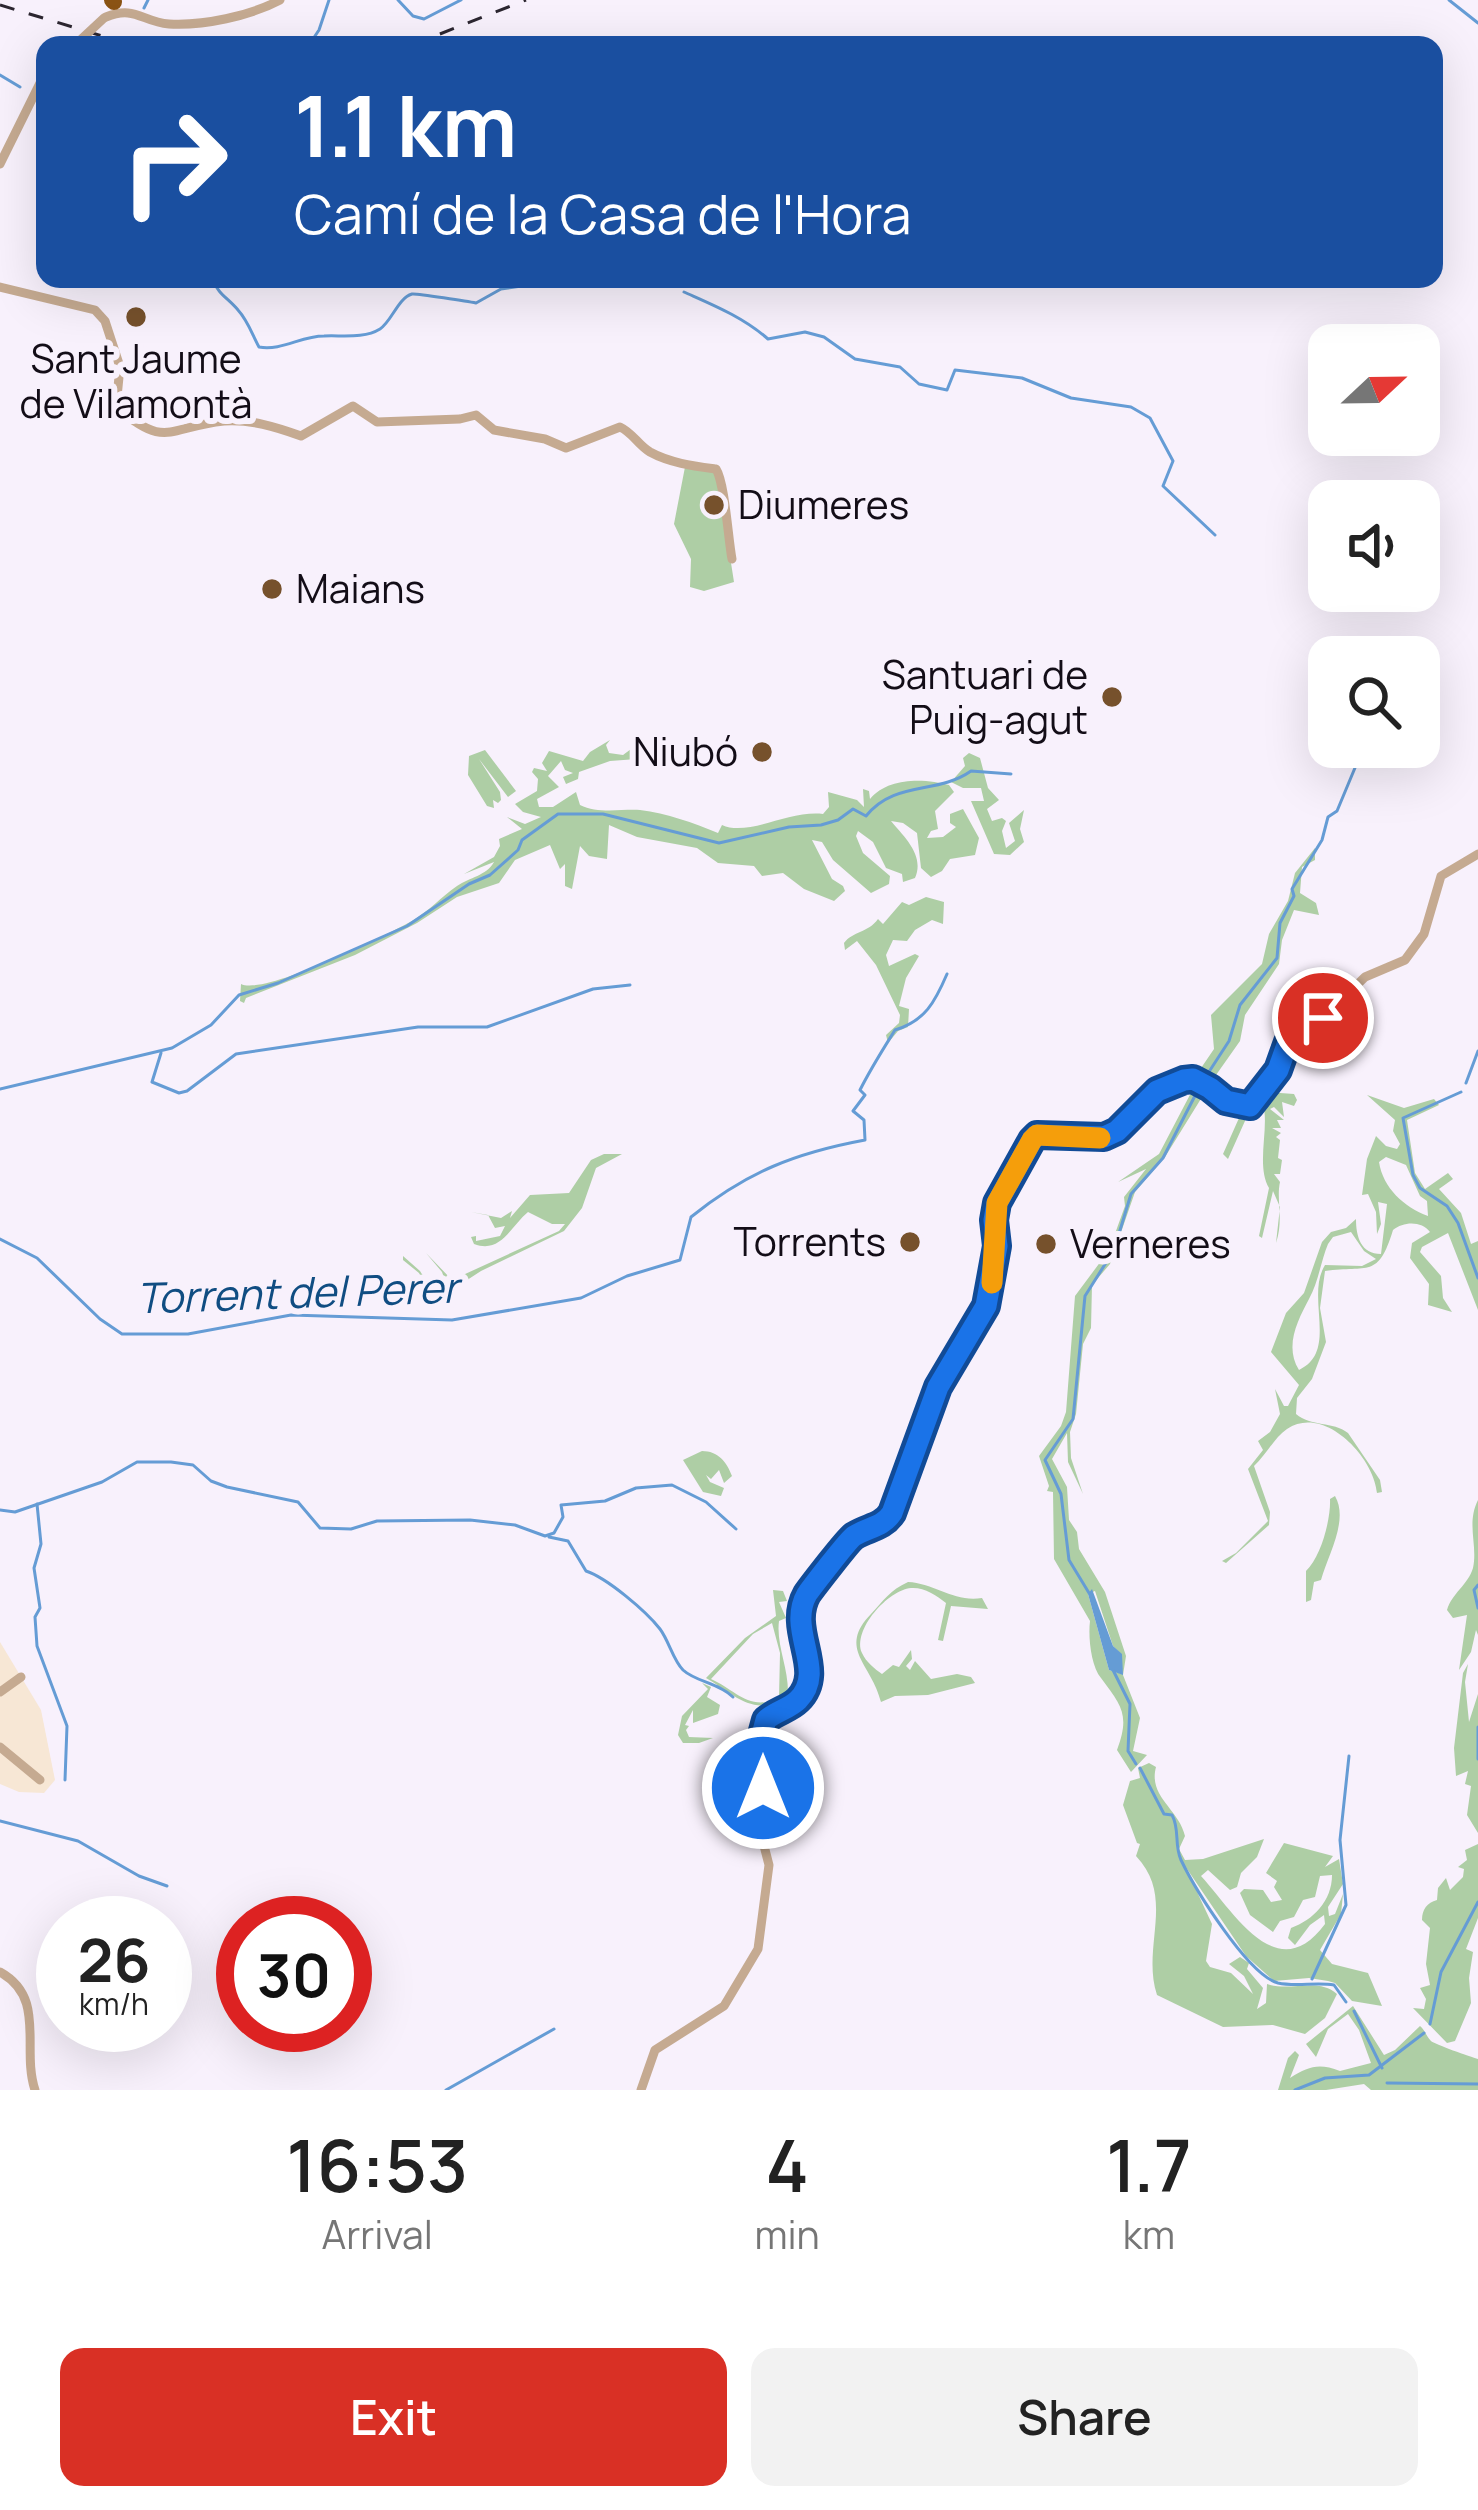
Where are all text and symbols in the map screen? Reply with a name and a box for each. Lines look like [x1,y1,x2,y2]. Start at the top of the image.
text: 1.1 km [294,67,517,182]
icon: right [96,84,252,240]
text: Camí de la Casa de l'Hora [294,176,912,250]
marker: Sant Jaume de Vilamontà [123,304,149,330]
north arrow [1308,324,1440,456]
map controls [1308,324,1440,768]
place label: Sant Jaume de Vilamontà [20,331,252,430]
place label: Diumeres [738,477,909,531]
button: sound [1308,480,1440,612]
marker: Diumeres [701,492,727,518]
place label: Maians [296,561,425,615]
marker: Maians [259,576,285,602]
button: search [1308,636,1440,768]
place label: Santuari de Puig-agut [882,647,1088,746]
marker: Santuari de Puig-agut [1099,684,1125,710]
place label: Niubó [633,724,738,778]
marker: Niubó [749,739,775,765]
pin [1272,967,1374,1069]
icon: arrive [1290,985,1356,1051]
place label: Torrents [734,1214,886,1268]
place label: Verneres [1070,1216,1231,1270]
marker: Torrents [897,1229,923,1255]
marker: Verneres [1033,1231,1059,1257]
water label: Torrent del Perer [135,1257,464,1327]
position arrow [700,1725,826,1851]
speed limit sign: 30 [216,1896,372,2052]
text: 26 [77,1918,151,2000]
text: km/h [79,1983,149,2024]
text: 16:53 [286,2115,468,2214]
text: 4 [765,2115,809,2214]
text: 1.7 [1106,2115,1192,2214]
text: Arrival [322,2207,433,2261]
text: min [754,2207,820,2261]
text: km [1123,2207,1175,2261]
button: Exit [60,2348,727,2486]
button: Share [751,2348,1418,2486]

